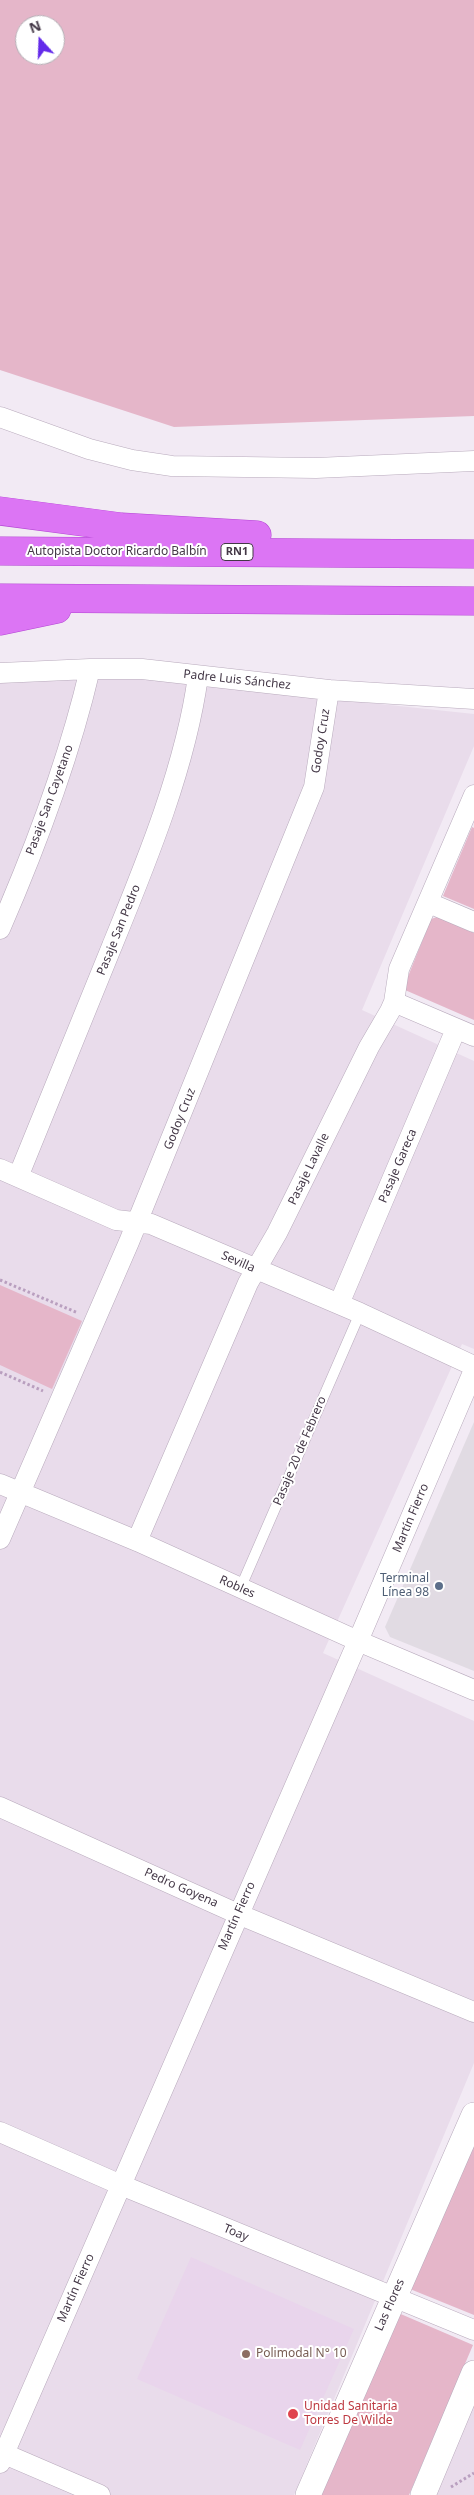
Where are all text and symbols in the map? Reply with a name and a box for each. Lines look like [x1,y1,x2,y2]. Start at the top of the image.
north arrow [15,15,65,65]
text: N [26,16,44,37]
road number: RN1 [221,544,253,560]
street label: Autopista Doctor Ricardo Balbín [27,545,207,559]
street label: Padre Luis Sánchez [183,667,291,693]
street label: Godoy Cruz [309,708,333,774]
street label: Pasaje San Cayetano [23,743,77,857]
street label: Pasaje San Pedro [94,882,144,978]
street label: Godoy Cruz [161,1086,199,1152]
street label: Pasaje Gareca [376,1127,420,1205]
street label: Pasaje Lavalle [285,1131,333,1207]
street label: Sevilla [219,1248,257,1276]
street label: Pasaje 20 de Febrero [270,1394,330,1508]
street label: Martín Fierro [390,1481,432,1555]
place label: Terminal Línea 98 [380,1572,429,1600]
street label: Robles [217,1573,257,1601]
marker: Terminal Línea 98 [433,1580,445,1592]
street label: Pedro Goyena [142,1865,220,1911]
street label: Martín Fierro [215,1879,259,1953]
street label: Toay [221,2221,251,2245]
street label: Martín Fierro [54,2251,98,2325]
street label: Las Flores [372,2277,408,2333]
place label: Polimodal N° 10 [256,2347,347,2361]
marker: Polimodal N° 10 [240,2348,252,2360]
place label: Unidad Sanitaria Torres De Wilde [304,2400,398,2428]
marker: Unidad Sanitaria Torres De Wilde [286,2407,300,2421]

